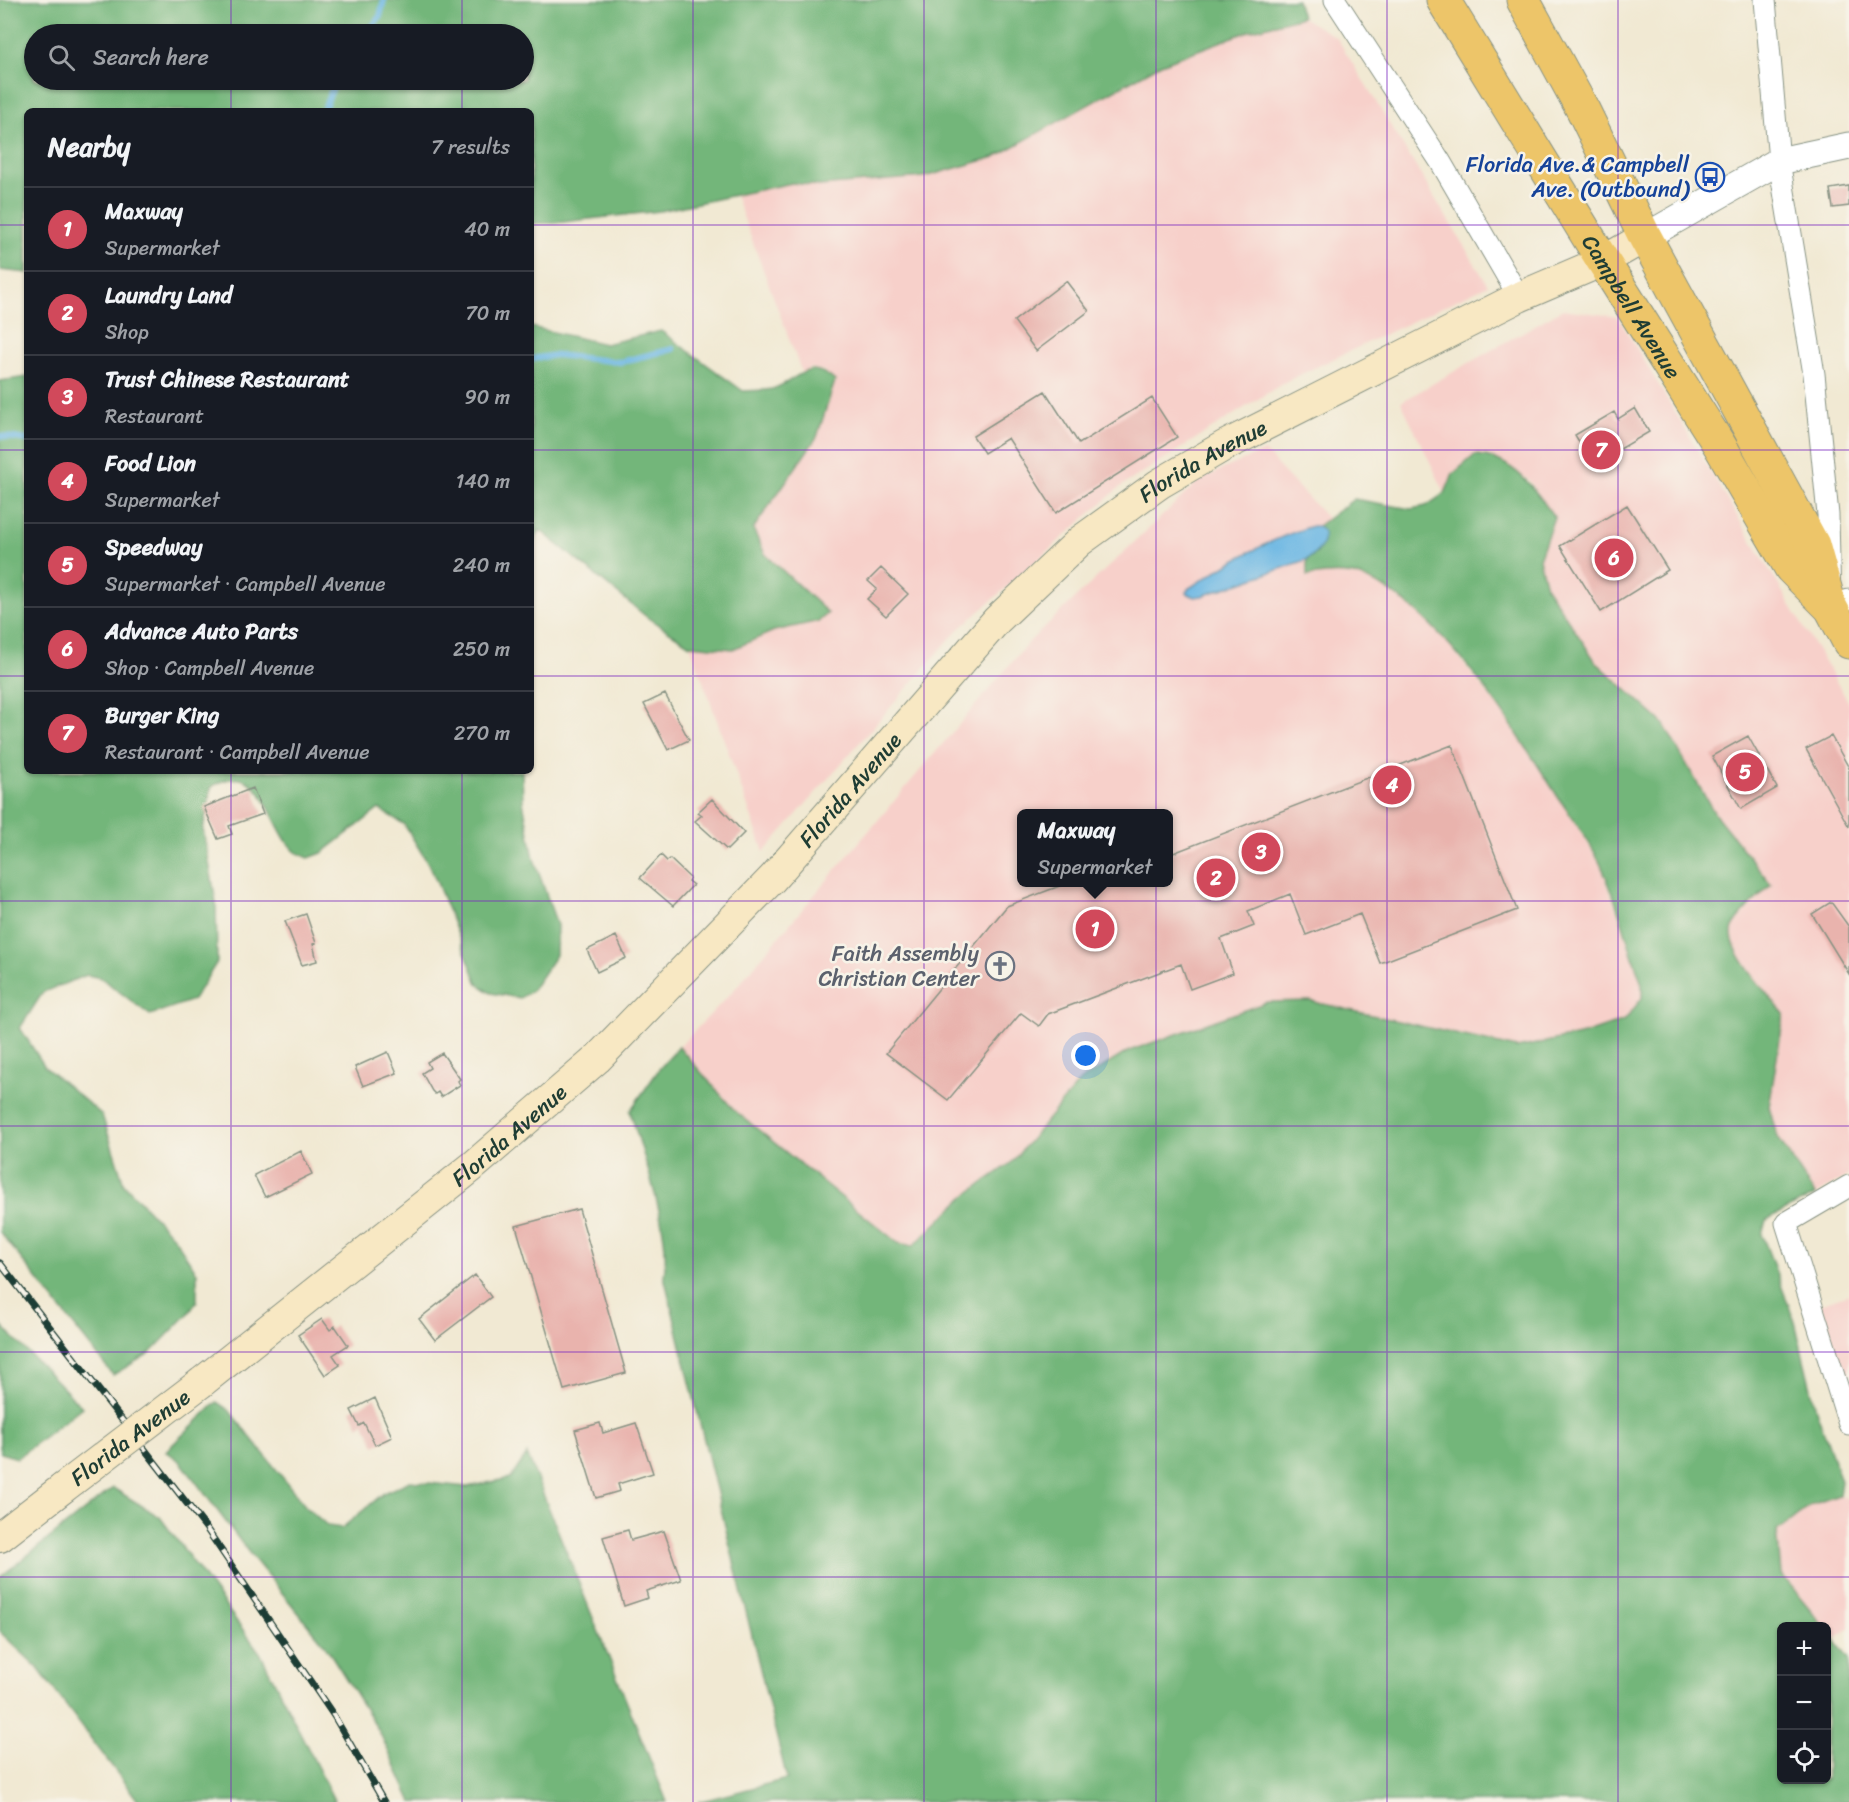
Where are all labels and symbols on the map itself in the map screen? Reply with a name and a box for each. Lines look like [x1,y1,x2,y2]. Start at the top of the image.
place label: Florida Ave.& Campbell Ave. (Outbound) [1466,145,1690,209]
bus stop icon: Florida Ave.& Campbell Ave. (Outbound) [1694,161,1726,193]
street label: Campbell Avenue [1571,227,1692,387]
street label: Florida Avenue [1130,408,1274,513]
pin: 7 [1582,428,1620,472]
pin: 6 [1594,536,1634,580]
street label: Florida Avenue [789,723,912,857]
pin: 5 [1726,750,1764,794]
pin: 4 [1372,762,1412,808]
pin: 3 [1242,830,1280,874]
pin: 2 [1196,856,1236,900]
pin: 1 [1076,906,1114,952]
place label: Faith Assembly Christian Center [818,934,981,998]
church icon: Faith Assembly Christian Center [984,950,1016,982]
your location [1071,1041,1100,1070]
street label: Florida Avenue [442,1074,577,1197]
street label: Florida Avenue [61,1378,199,1496]

